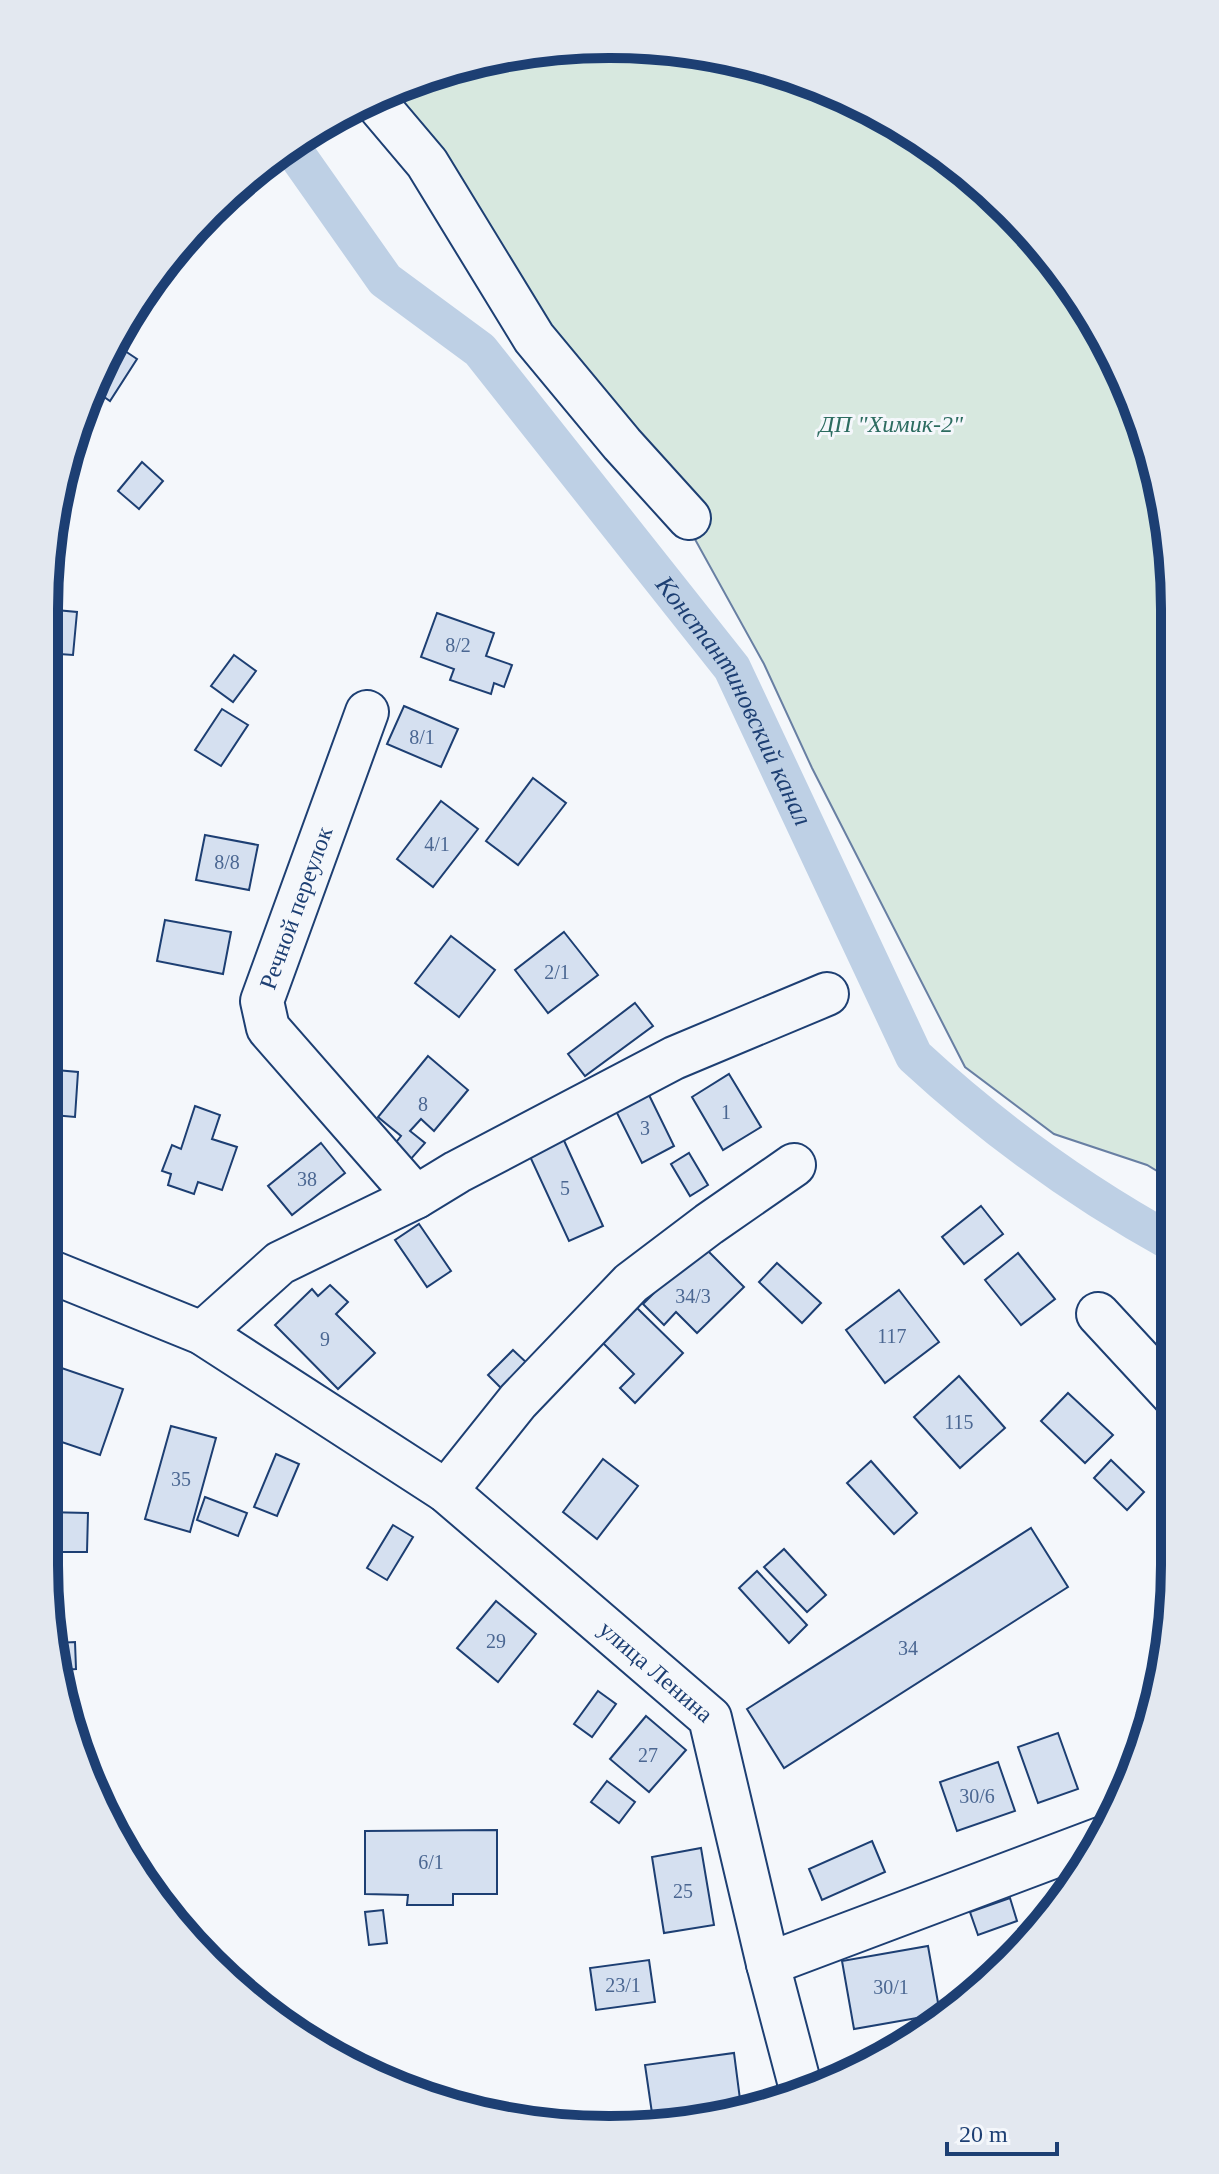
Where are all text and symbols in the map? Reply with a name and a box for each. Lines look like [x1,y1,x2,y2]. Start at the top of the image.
park label: ДП "Химик-2" [817,411,964,437]
water label: Константиновский канал [649,570,818,830]
house number: 8/2 [445,634,471,656]
house number: 8/1 [409,726,435,748]
street label: Речной переулок [255,823,338,993]
house number: 4/1 [424,833,450,855]
house number: 8/8 [214,851,240,873]
house number: 2/1 [544,961,570,983]
house number: 8 [418,1093,428,1115]
house number: 1 [721,1101,731,1123]
house number: 3 [640,1117,650,1139]
house number: 38 [297,1168,317,1190]
house number: 5 [560,1177,570,1199]
house number: 34/3 [675,1285,711,1307]
house number: 117 [877,1325,907,1347]
house number: 9 [320,1328,330,1350]
house number: 115 [944,1411,974,1433]
house number: 35 [171,1468,191,1490]
street label: улица Ленина [594,1616,718,1728]
house number: 29 [486,1630,506,1652]
house number: 34 [898,1637,918,1659]
house number: 27 [638,1744,658,1766]
house number: 30/6 [959,1785,995,1807]
house number: 6/1 [418,1851,444,1873]
house number: 25 [673,1880,693,1902]
house number: 23/1 [605,1974,641,1996]
house number: 30/1 [873,1976,909,1998]
scale bar [947,2106,1057,2156]
text: 20 m [959,2121,1008,2147]

